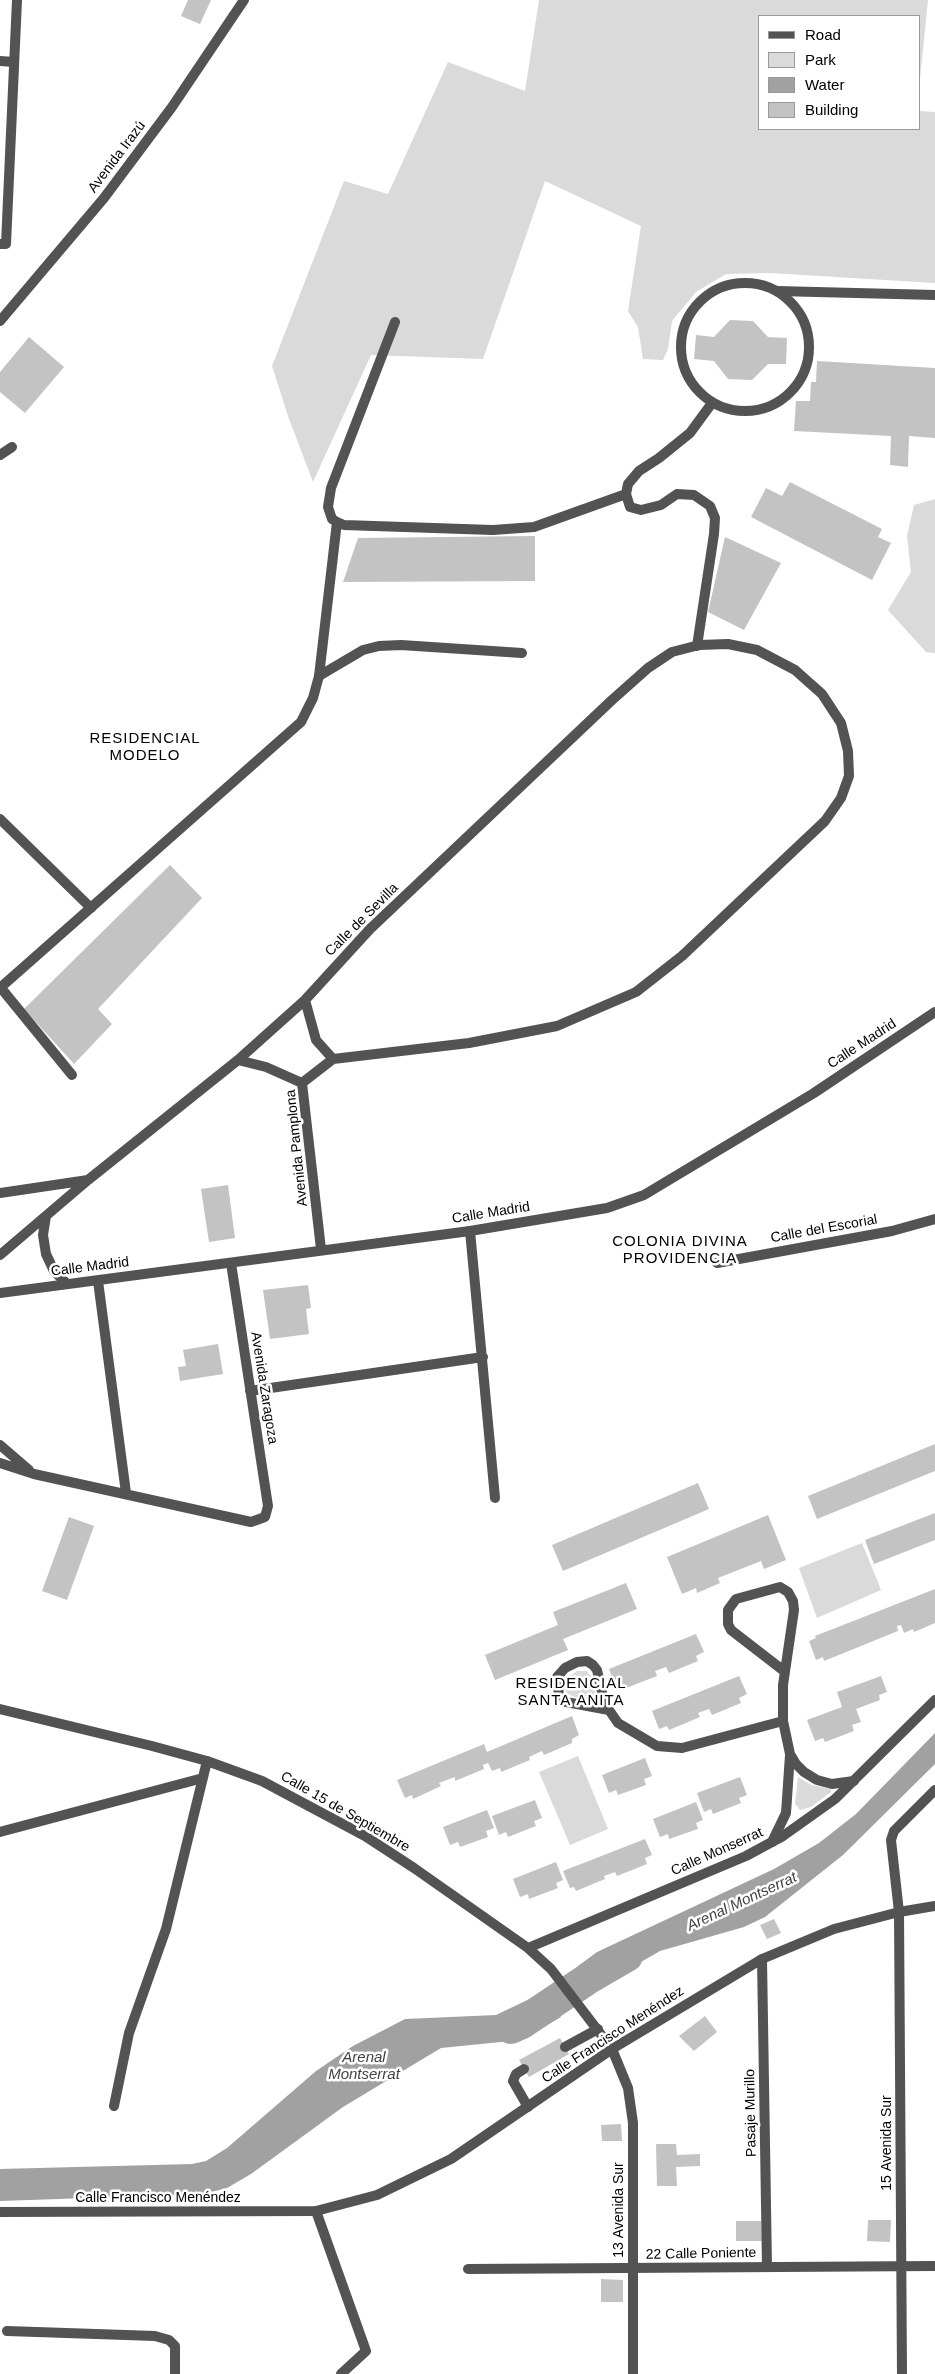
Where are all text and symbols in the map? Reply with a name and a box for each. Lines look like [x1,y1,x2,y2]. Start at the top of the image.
legend [758,15,920,130]
text: Road [805,26,841,43]
text: Park [805,51,836,68]
text: Water [805,76,844,93]
text: Building [805,101,858,118]
street label: Avenida Irazú [85,118,149,196]
district label: RESIDENCIAL MODELO [88,730,202,765]
street label: Calle de Sevilla [322,880,402,960]
street label: Calle Madrid [824,1016,900,1072]
street label: Avenida Pamplona [283,1089,311,1207]
street label: Calle Madrid [451,1199,531,1227]
street label: Calle del Escorial [769,1211,879,1247]
district label: COLONIA DIVINA PROVIDENCIA [610,1233,750,1268]
street label: Calle Madrid [50,1254,130,1280]
street label: Avenida Zaragoza [247,1331,281,1445]
district label: RESIDENCIAL SANTA ANITA [514,1675,628,1710]
street label: Calle 15 de Septiembre [277,1768,413,1856]
street label: Calle Monserrat [668,1824,766,1880]
water label: Arenal Montserrat [684,1869,800,1935]
street label: Calle Francisco Menéndez [539,1983,687,2087]
water label: Arenal Montserrat [328,2049,400,2084]
street label: Pasaje Murillo [742,2069,760,2157]
street label: 15 Avenida Sur [879,2095,895,2191]
street label: 13 Avenida Sur [611,2162,627,2258]
street label: Calle Francisco Menéndez [75,2190,241,2206]
street label: 22 Calle Poniente [646,2245,756,2263]

